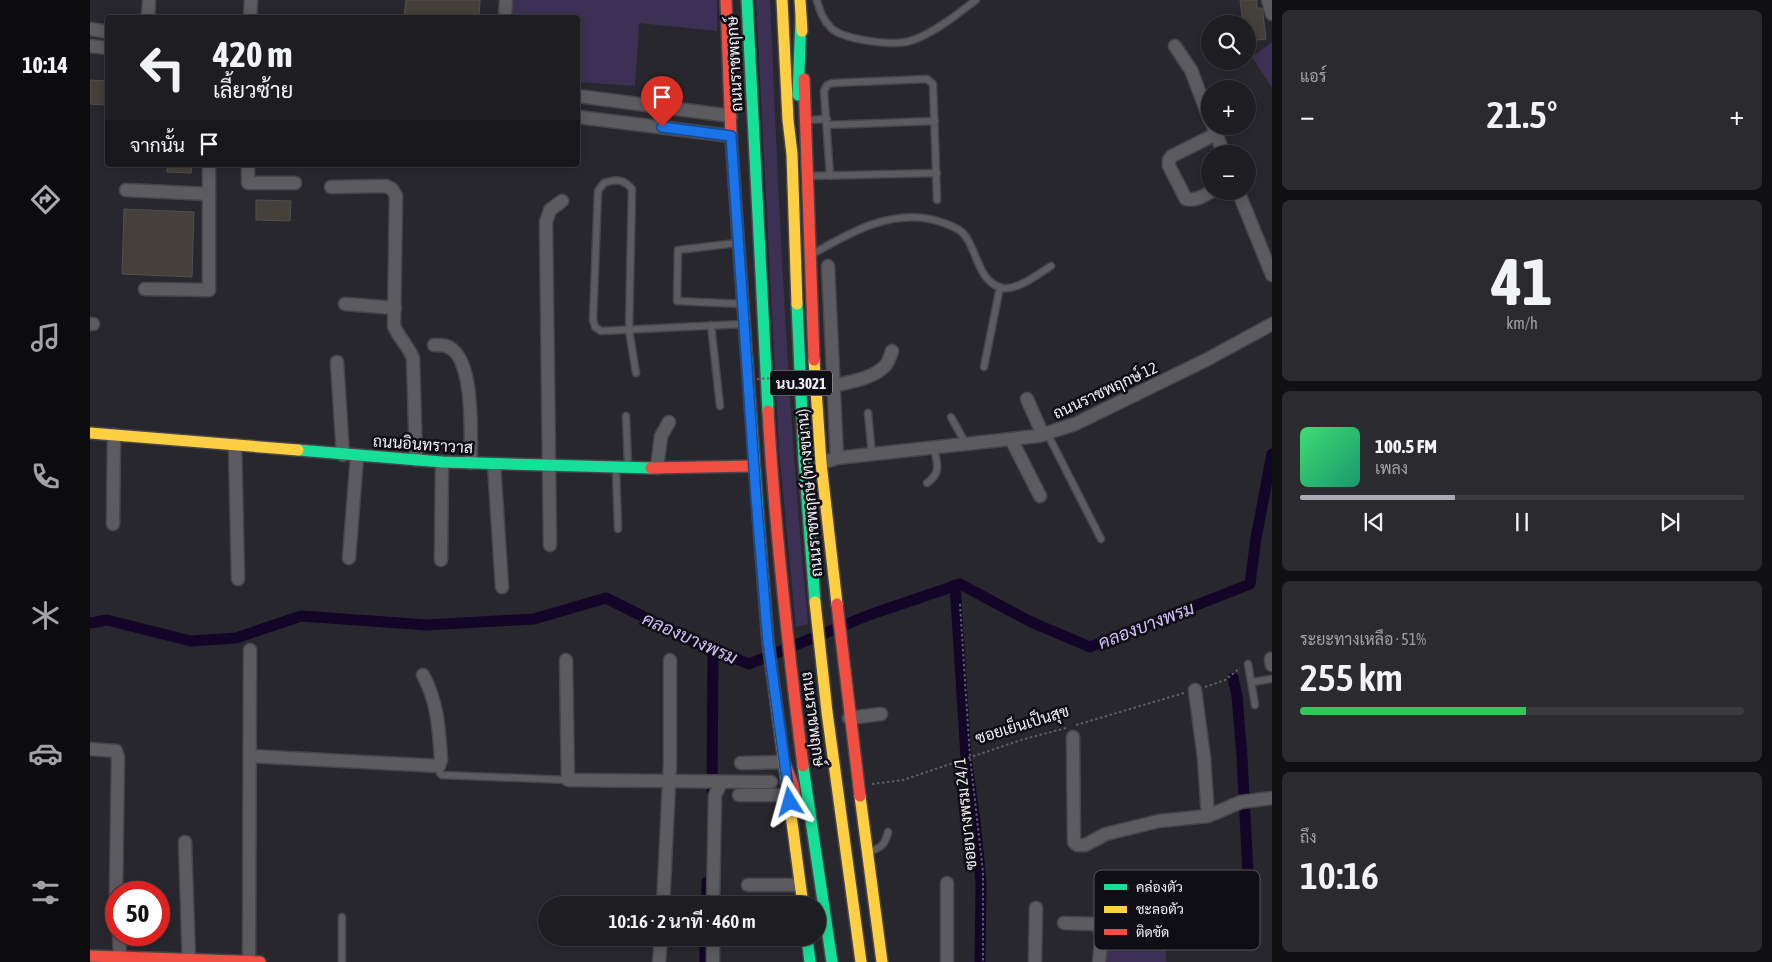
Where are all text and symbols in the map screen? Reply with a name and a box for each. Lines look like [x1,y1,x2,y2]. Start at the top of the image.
map controls [1201,15,1256,200]
button: search [1201,15,1256,70]
street label: ถนนราชพฤกษ์ [720,16,746,112]
text: 420 m [213,34,292,74]
icon: left [130,35,195,100]
text: 10:14 [22,52,68,78]
text: แอร์ [1300,67,1326,85]
pin [641,76,683,127]
text: เลี้ยวซ้าย [213,77,293,103]
button: + [1201,80,1256,135]
icon: arrive [648,83,676,111]
text: 21.5° [1487,93,1557,136]
text: − [1300,99,1315,131]
text: + [1729,99,1744,131]
icon: arrive [195,130,223,158]
text: จากนั้น [130,134,185,156]
button: − [1201,145,1256,200]
icon: directions [28,182,63,217]
text: 41 [1491,244,1553,319]
text: km/h [1506,314,1538,332]
icon: music [28,320,63,355]
street label: ถนนราชพฤกษ์ 12 [1049,355,1160,423]
road number: นบ.3021 [770,370,832,396]
street label: ถนนราชพฤกษ์ (ทางขนาน) [790,408,826,578]
street label: ถนนอินทราวาส [372,432,474,456]
text: 100.5 FM [1375,435,1437,457]
icon: phone [28,459,63,494]
text: เพลง [1375,459,1408,477]
icon: previous [1360,508,1388,536]
icon: pause [1508,508,1536,536]
icon: next [1656,508,1684,536]
water label: คลองบางพรม [1095,597,1197,653]
icon: climate [28,598,63,633]
water label: คลองบางพรม [639,608,741,668]
text: ระยะทางเหลือ · 51% [1300,630,1426,648]
text: 255 km [1300,656,1403,699]
street label: ถนนราชพฤกษ์ [798,670,832,768]
street label: ซอยเย็นเป็นสุข [972,697,1072,750]
icon: car [28,736,63,771]
street label: ซอยบางพรม 24/1 [950,757,980,871]
position arrow [763,775,815,827]
text: ถึง [1300,828,1317,846]
text: 10:16 [1300,854,1379,897]
legend [1094,870,1260,950]
icon: filters [28,875,63,910]
text: คล่องตัว [1136,879,1183,895]
speed limit sign: 50 [105,881,170,946]
text: ชะลอตัว [1136,901,1184,917]
text: 10:16 · 2 นาที · 460 m [608,910,756,932]
text: ติดขัด [1136,924,1169,940]

